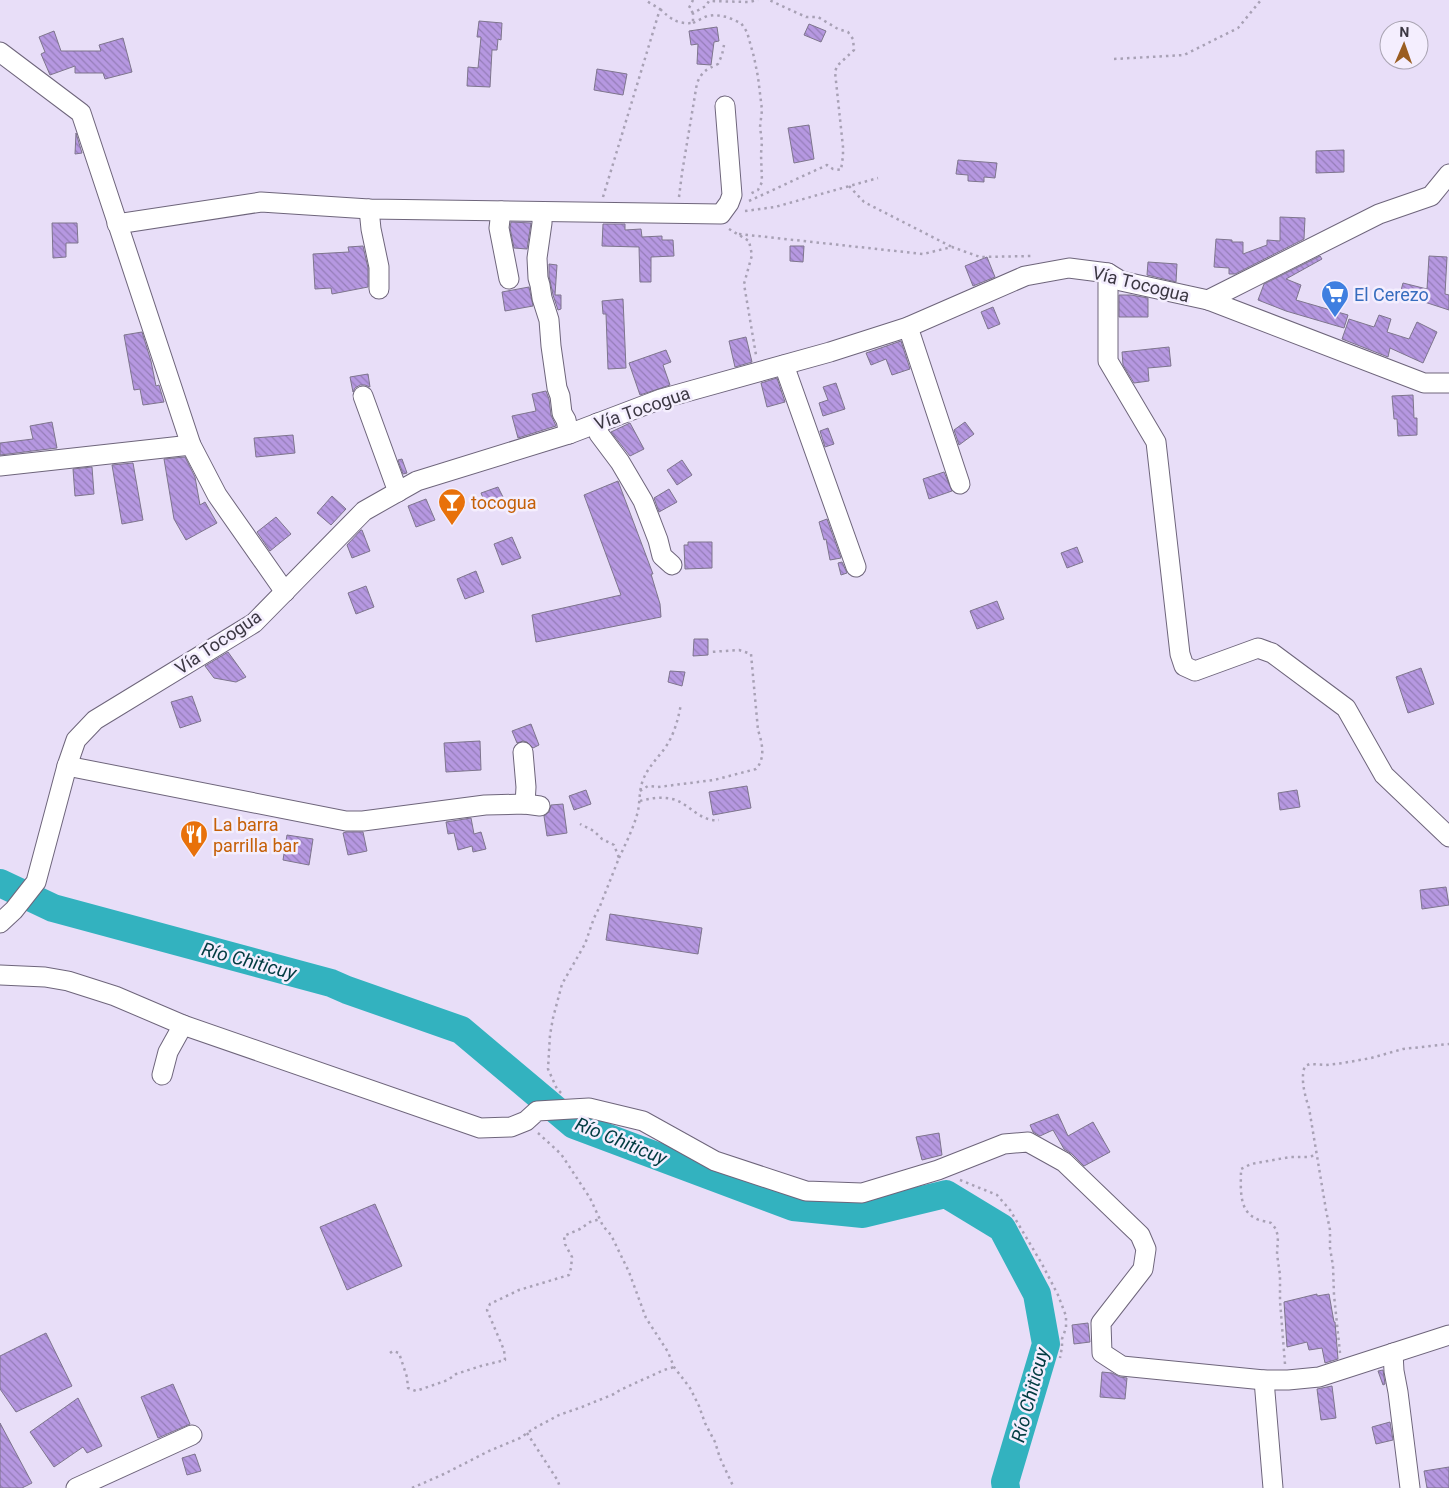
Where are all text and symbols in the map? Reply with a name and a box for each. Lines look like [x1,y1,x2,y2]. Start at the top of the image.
north arrow [1379,20,1429,70]
text: N [1399,24,1410,40]
street label: Vía Tocogua [1090,262,1192,306]
supermarket icon: El Cerezo [1320,279,1350,318]
place label: El Cerezo [1354,284,1429,305]
street label: Vía Tocogua [592,382,692,434]
bar icon: tocogua [437,487,467,526]
place label: tocogua [471,492,537,513]
street label: Vía Tocogua [171,605,265,679]
place label: La barra parrilla bar [213,814,298,856]
restaurant icon: La barra parrilla bar [179,819,209,858]
water label: Río Chiticuy [199,937,300,985]
water label: Río Chiticuy [572,1112,671,1170]
water label: Río Chiticuy [1006,1344,1054,1445]

